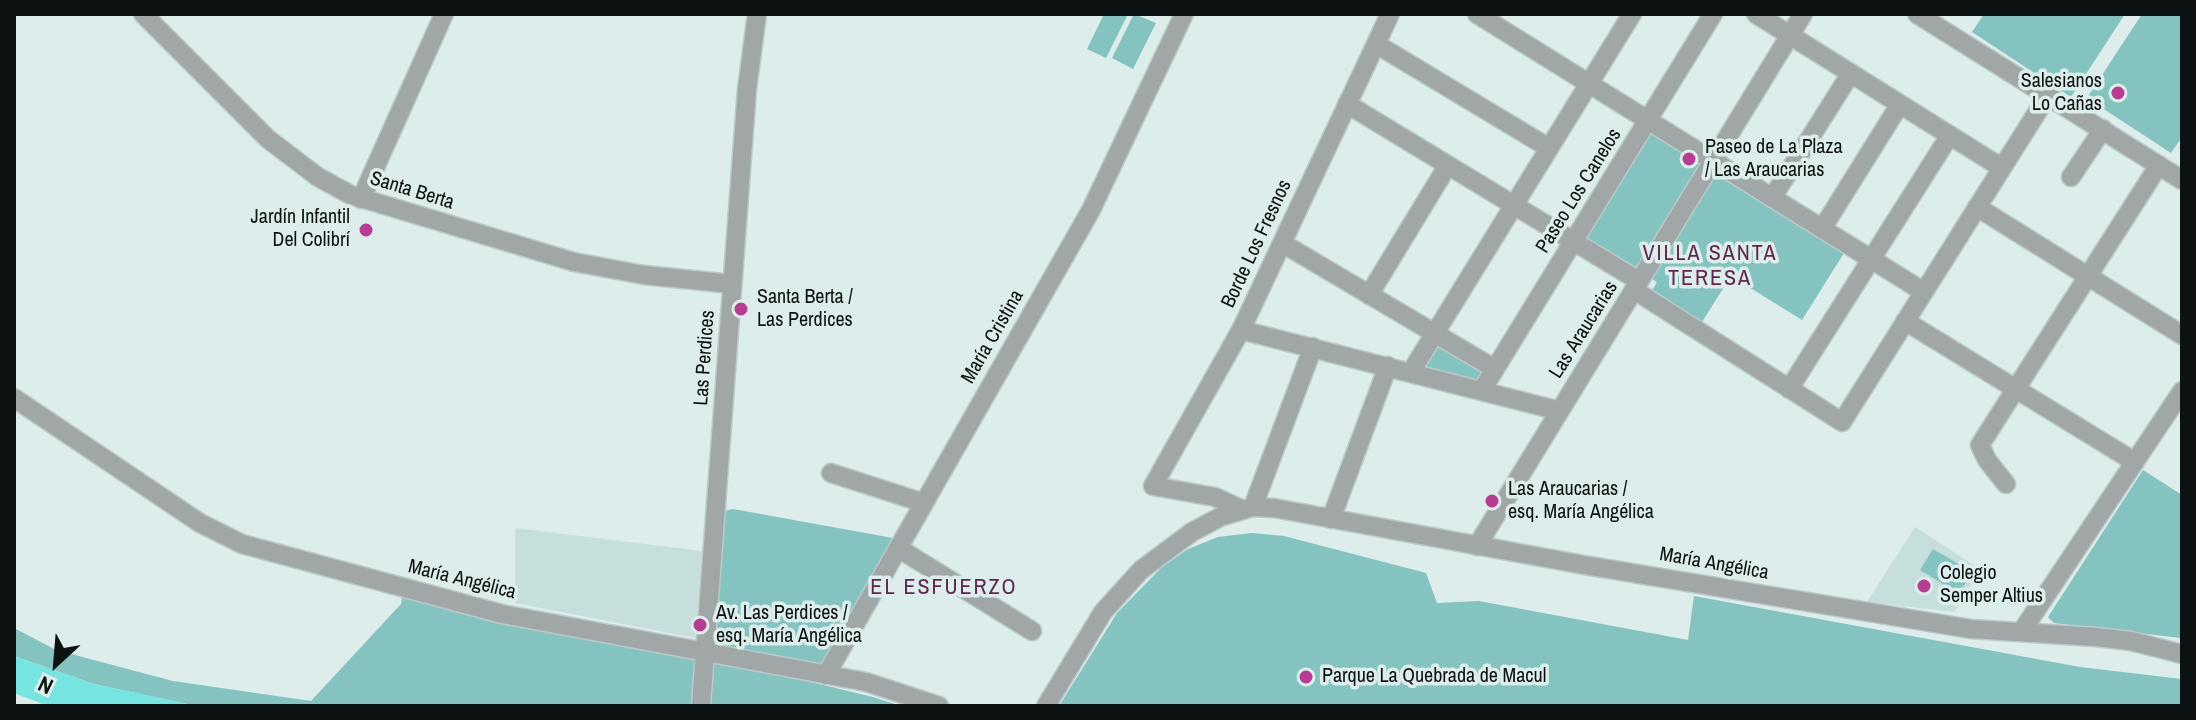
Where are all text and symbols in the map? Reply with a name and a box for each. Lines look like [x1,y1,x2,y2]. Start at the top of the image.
place label: Salesianos Lo Cañas [2021,70,2102,117]
marker: Salesianos Lo Cañas [2109,84,2127,102]
street label: Paseo Los Canelos [1531,124,1627,258]
place label: Paseo de La Plaza / Las Araucarias [1705,136,1843,183]
marker: Paseo de La Plaza / Las Araucarias [1680,150,1698,168]
street label: Santa Berta [367,167,457,215]
street label: Borde Los Fresnos [1217,176,1297,312]
place label: Jardín Infantil Del Colibrí [251,206,350,253]
marker: Jardín Infantil Del Colibrí [357,221,375,239]
district label: VILLA SANTA TERESA [1643,241,1777,292]
street label: Las Araucarias [1545,277,1623,383]
place label: Santa Berta / Las Perdices [757,286,853,333]
street label: María Cristina [957,286,1029,388]
marker: Santa Berta / Las Perdices [732,300,750,318]
street label: Las Perdices [690,309,720,407]
place label: Las Araucarias / esq. María Angélica [1508,478,1654,525]
marker: Las Araucarias / esq. María Angélica [1483,492,1501,510]
street label: María Angélica [1658,543,1770,585]
street label: María Angélica [406,555,518,605]
place label: Colegio Semper Altius [1940,562,2043,609]
district label: EL ESFUERZO [870,575,1018,601]
marker: Colegio Semper Altius [1915,577,1933,595]
place label: Av. Las Perdices / esq. María Angélica [716,602,862,649]
marker: Av. Las Perdices / esq. María Angélica [691,616,709,634]
north arrow [16,624,96,704]
place label: Parque La Quebrada de Macul [1322,665,1546,689]
marker: Parque La Quebrada de Macul [1297,668,1315,686]
text: N [33,669,58,702]

